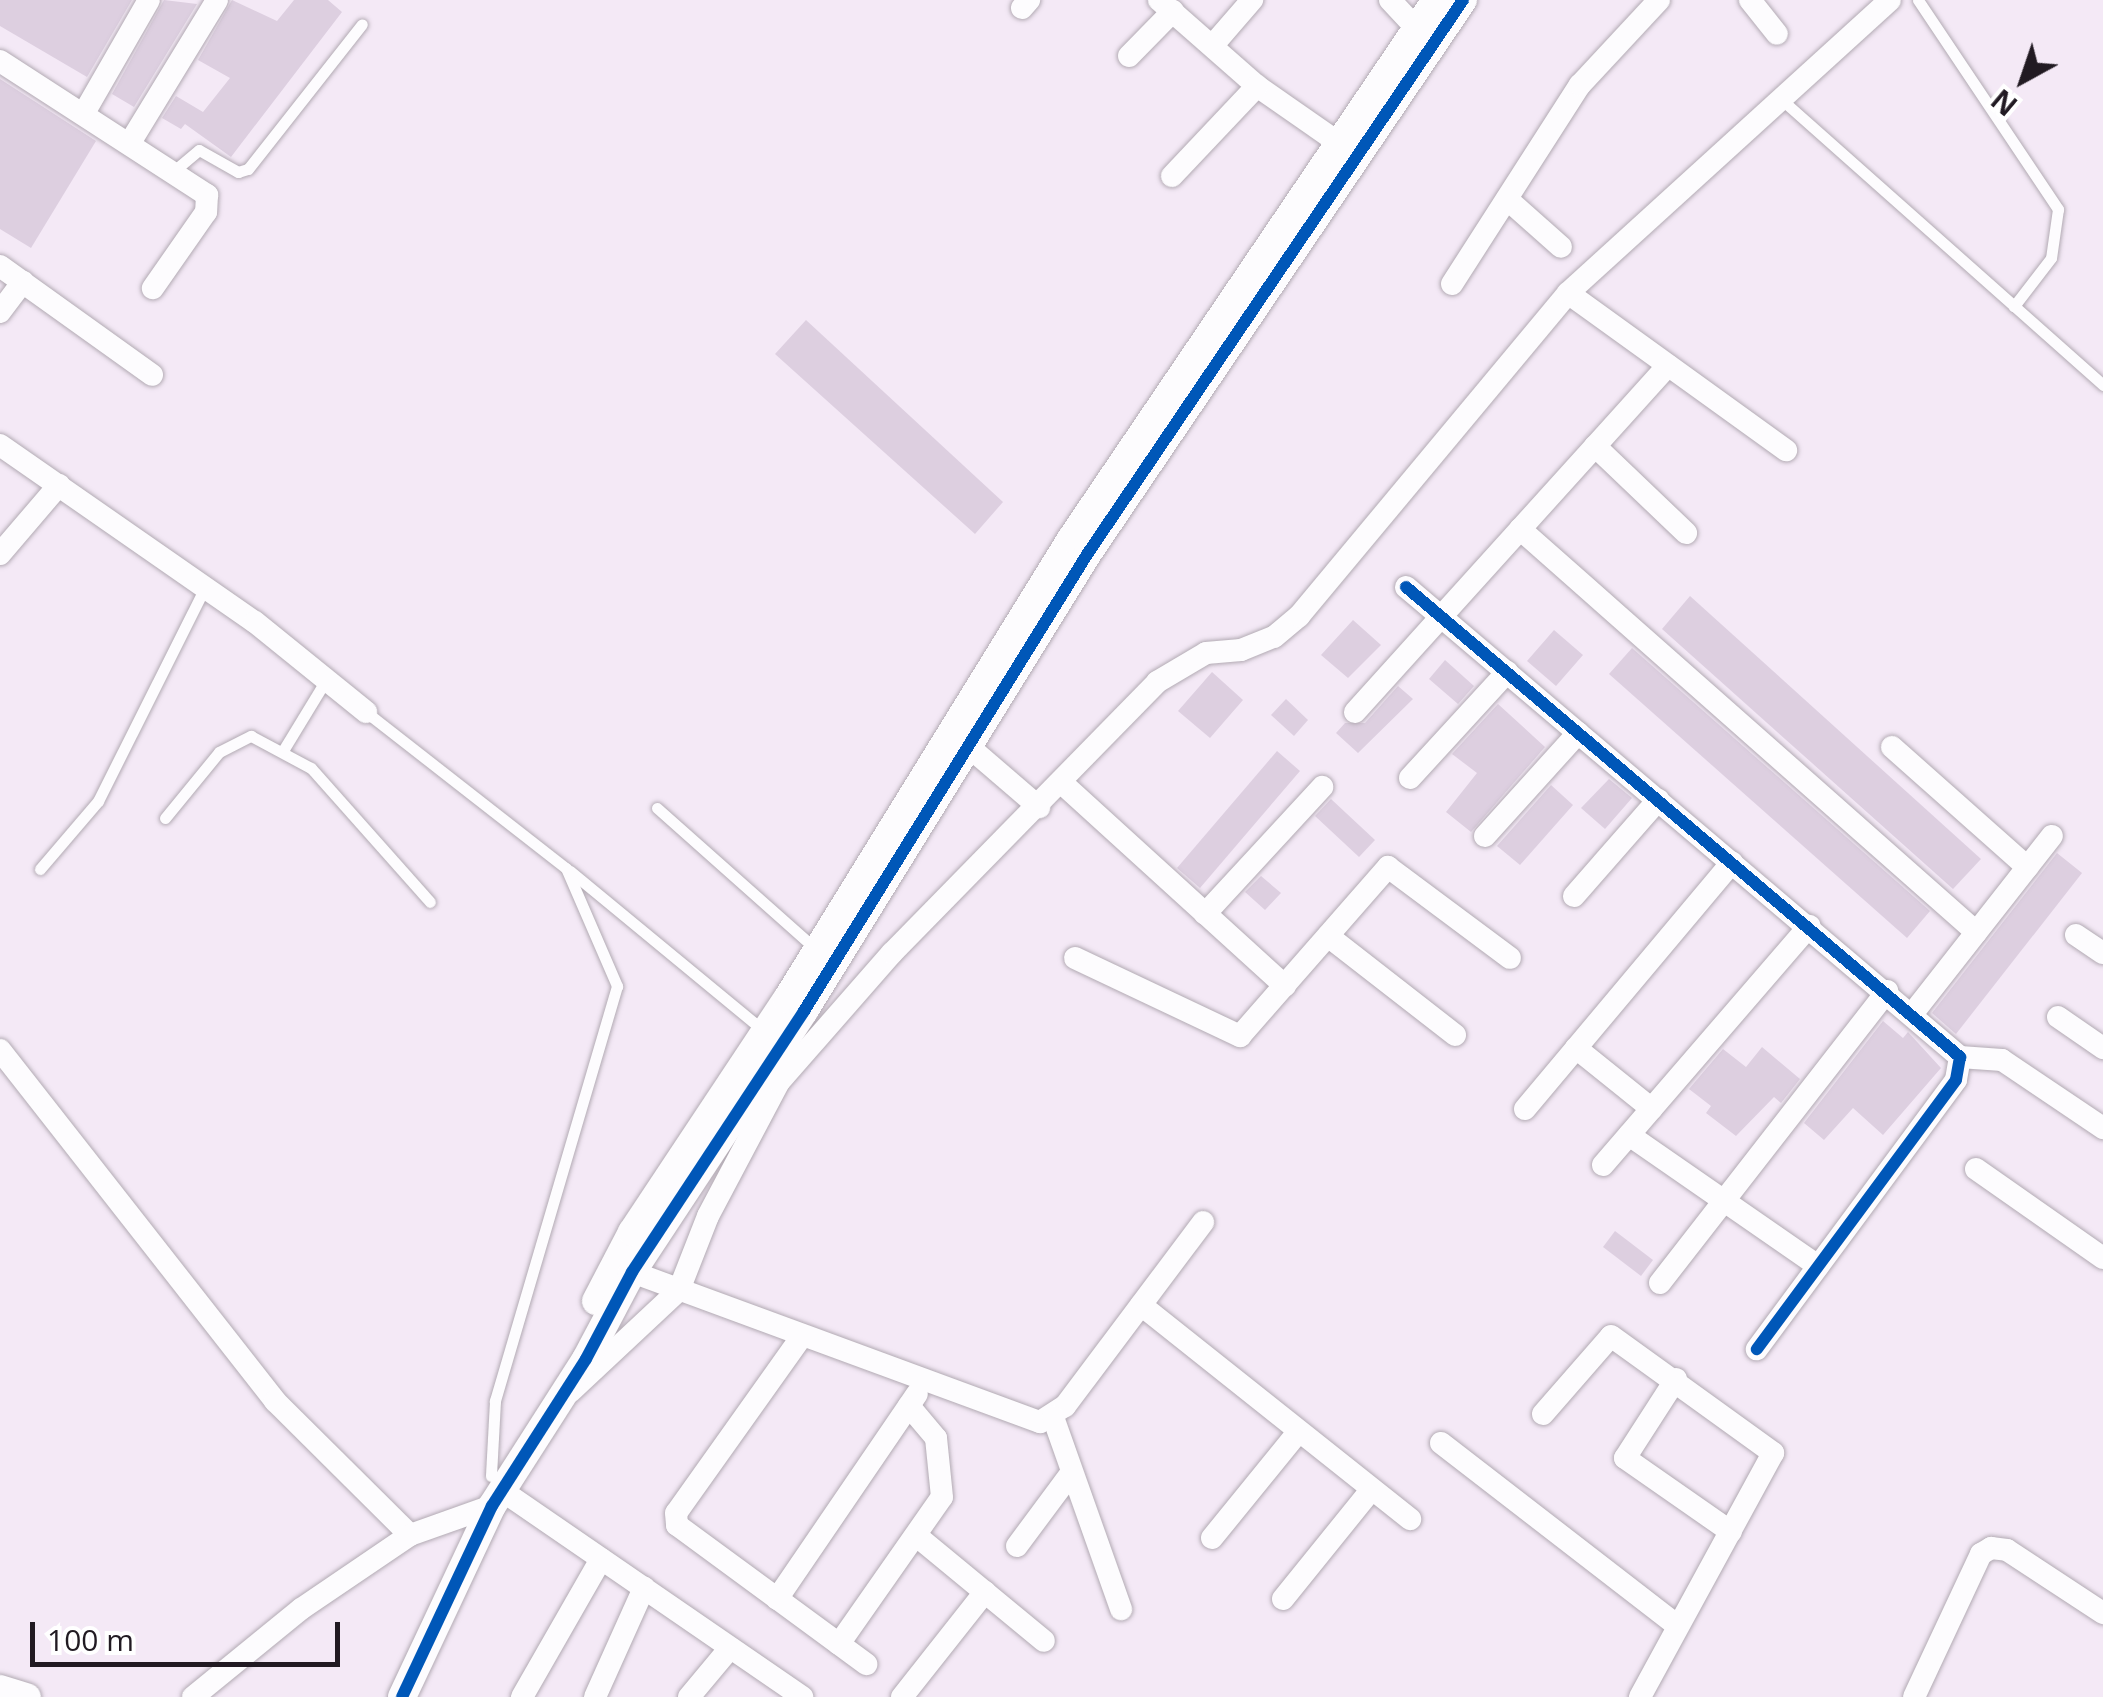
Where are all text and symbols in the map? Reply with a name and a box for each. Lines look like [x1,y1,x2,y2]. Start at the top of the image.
north arrow [1973,30,2073,130]
text: N [1983,81,2025,125]
scale bar [35,1602,345,1664]
text: 100 m [47,1619,134,1660]

